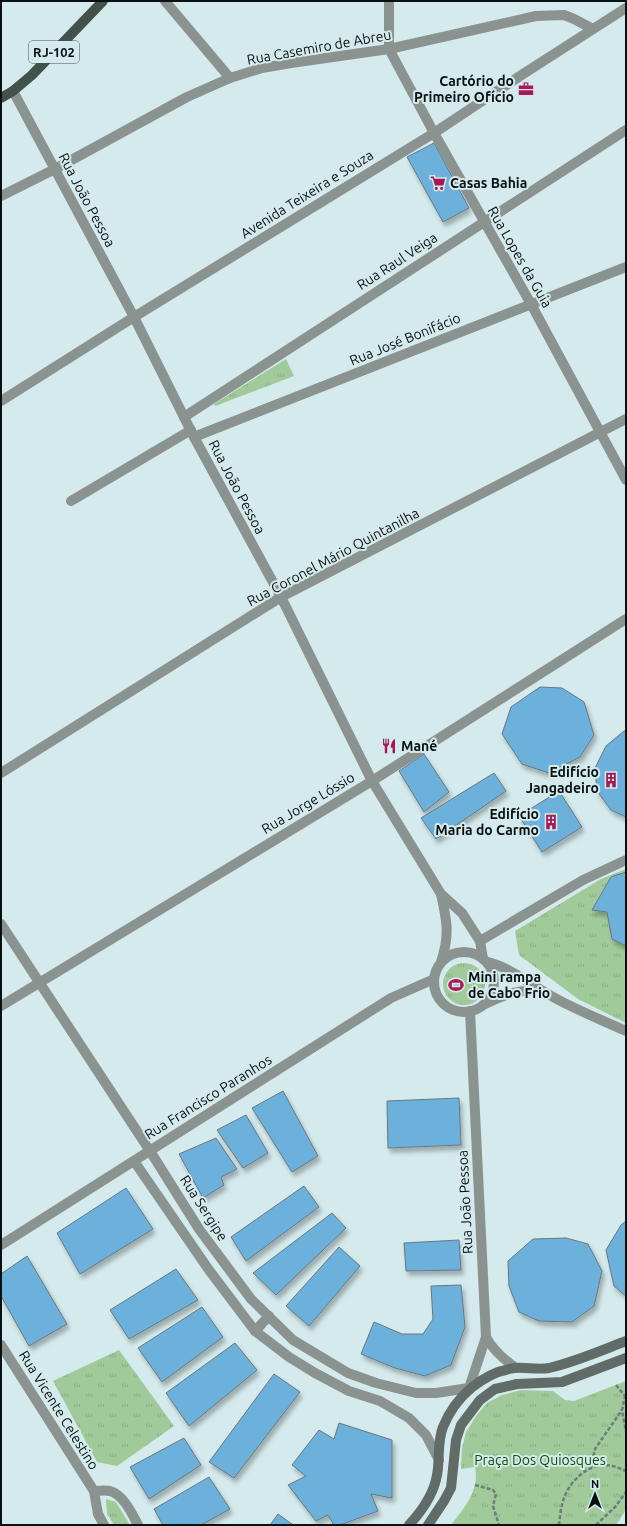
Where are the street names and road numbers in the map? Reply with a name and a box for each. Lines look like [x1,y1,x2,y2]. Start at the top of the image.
street label: Rua Casemiro de Abreu [246,26,392,68]
road number: RJ-102 [29,41,79,63]
street label: Avenida Teixeira e Souza [238,147,376,241]
street label: Rua João Pessoa [55,150,119,250]
street label: Rua Lopes da Guia [485,204,555,310]
street label: Rua Raul Veiga [354,229,440,293]
street label: Rua José Bonifácio [347,309,463,369]
street label: Rua João Pessoa [205,437,269,537]
street label: Rua Coronel Mário Quintanilha [244,505,422,609]
street label: Rua Jorge Lóssio [259,769,357,837]
street label: Rua Francisco Paranhos [142,1051,274,1143]
street label: Rua João Pessoa [454,1150,476,1254]
street label: Rua Sergipe [177,1172,231,1244]
street label: Rua Vicente Celestino [16,1348,102,1472]

